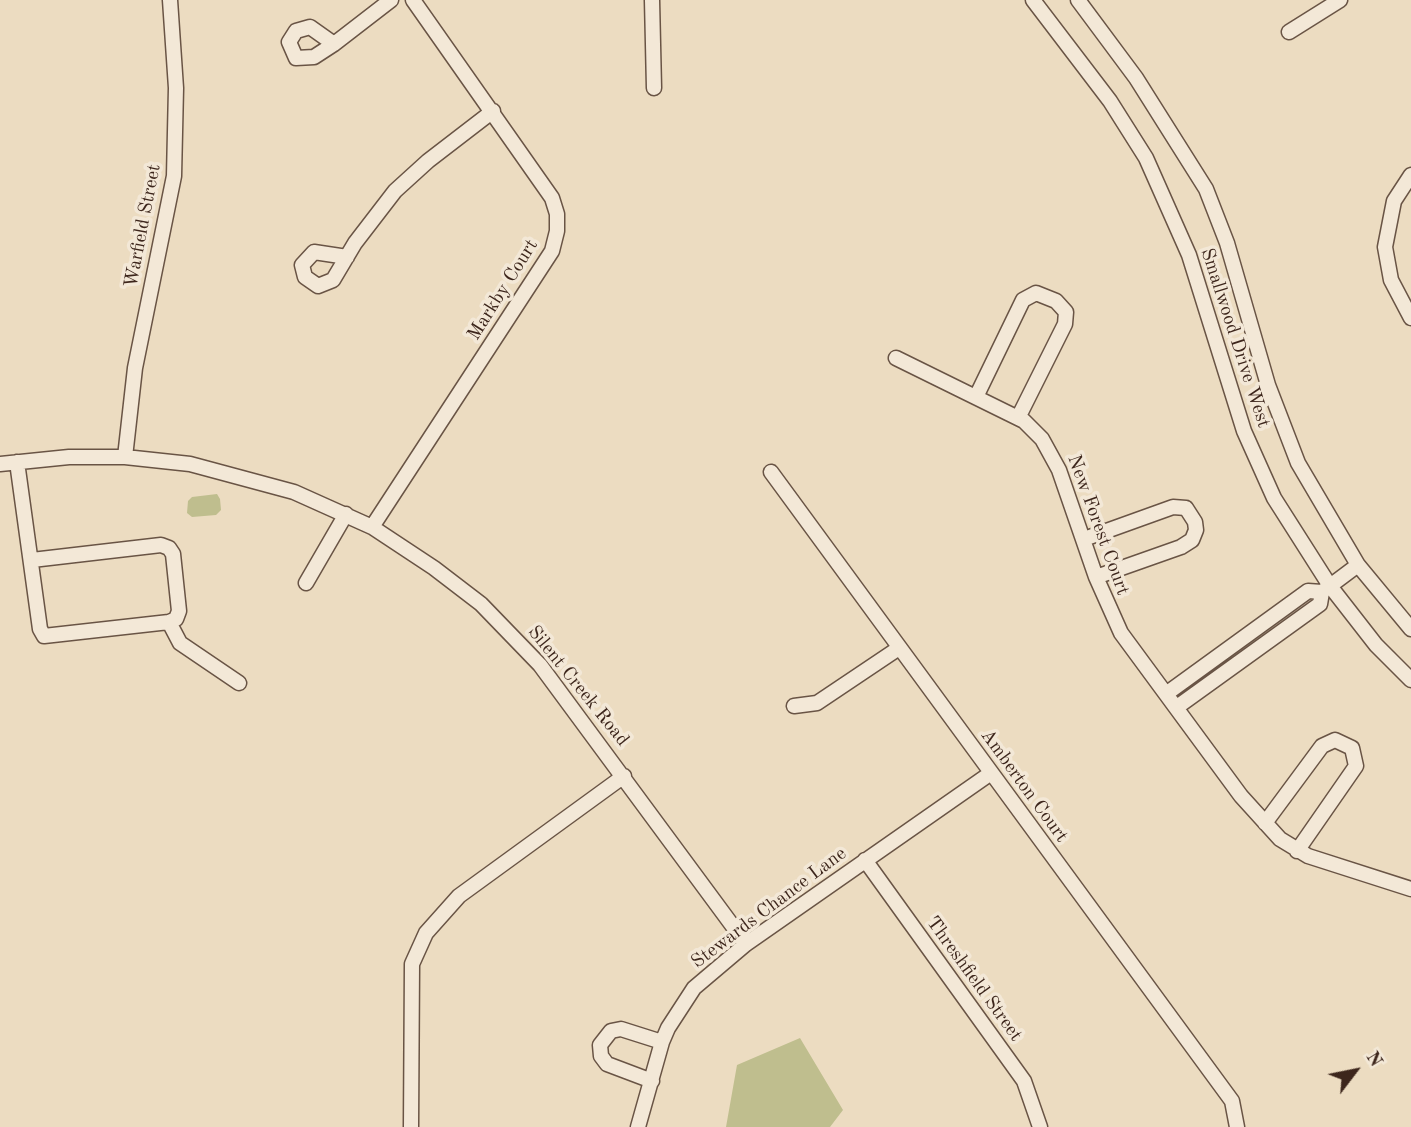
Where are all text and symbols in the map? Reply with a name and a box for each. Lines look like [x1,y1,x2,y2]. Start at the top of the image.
street label: Warfield Street [120,162,166,290]
street label: Markby Court [463,235,543,345]
street label: Smallwood Drive West [1195,245,1275,431]
street label: New Forest Court [1062,452,1134,598]
street label: Silent Creek Road [522,621,634,751]
street label: Amberton Court [975,725,1073,847]
street label: Stewards Chance Lane [687,842,851,974]
street label: Threshfield Street [921,912,1027,1046]
north arrow [1320,1036,1390,1106]
text: N [1361,1048,1385,1071]

